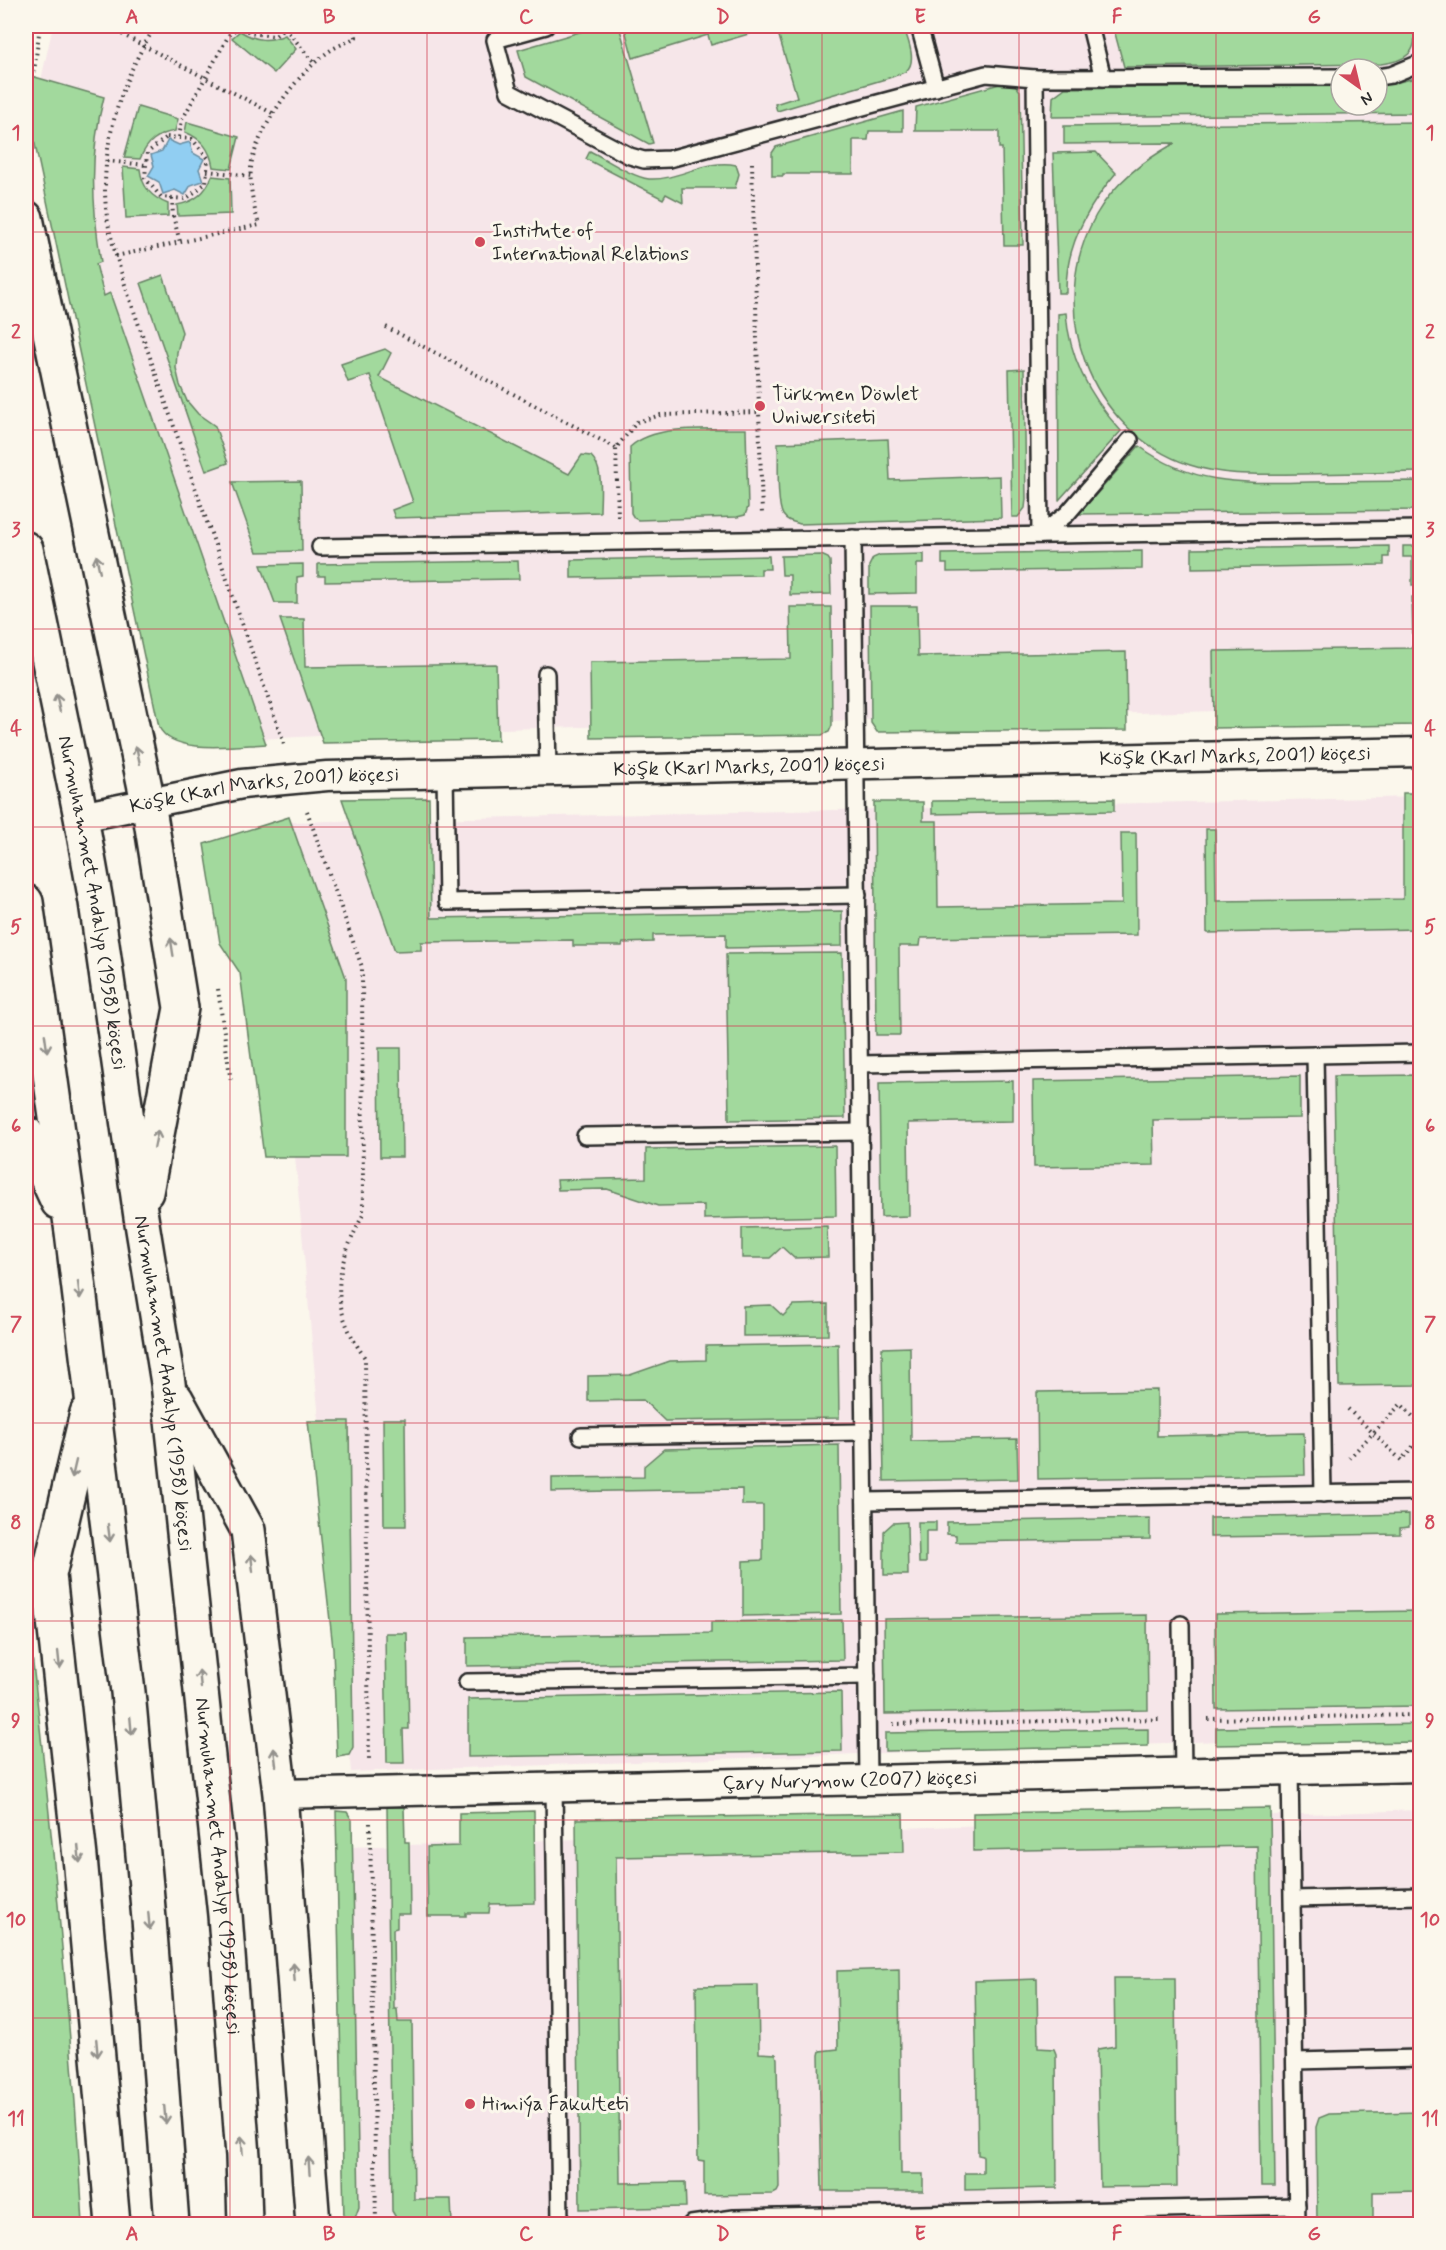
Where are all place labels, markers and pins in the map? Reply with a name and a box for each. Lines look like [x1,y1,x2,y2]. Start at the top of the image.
place label: Institute of International Relations [492,218,689,268]
marker: Institute of International Relations [473,235,487,249]
place label: Türkmen Döwlet Uniwersiteti [772,381,919,431]
marker: Türkmen Döwlet Uniwersiteti [753,399,767,413]
place label: Himiýa Fakulteti [482,2091,629,2118]
marker: Himiýa Fakulteti [463,2097,477,2111]

